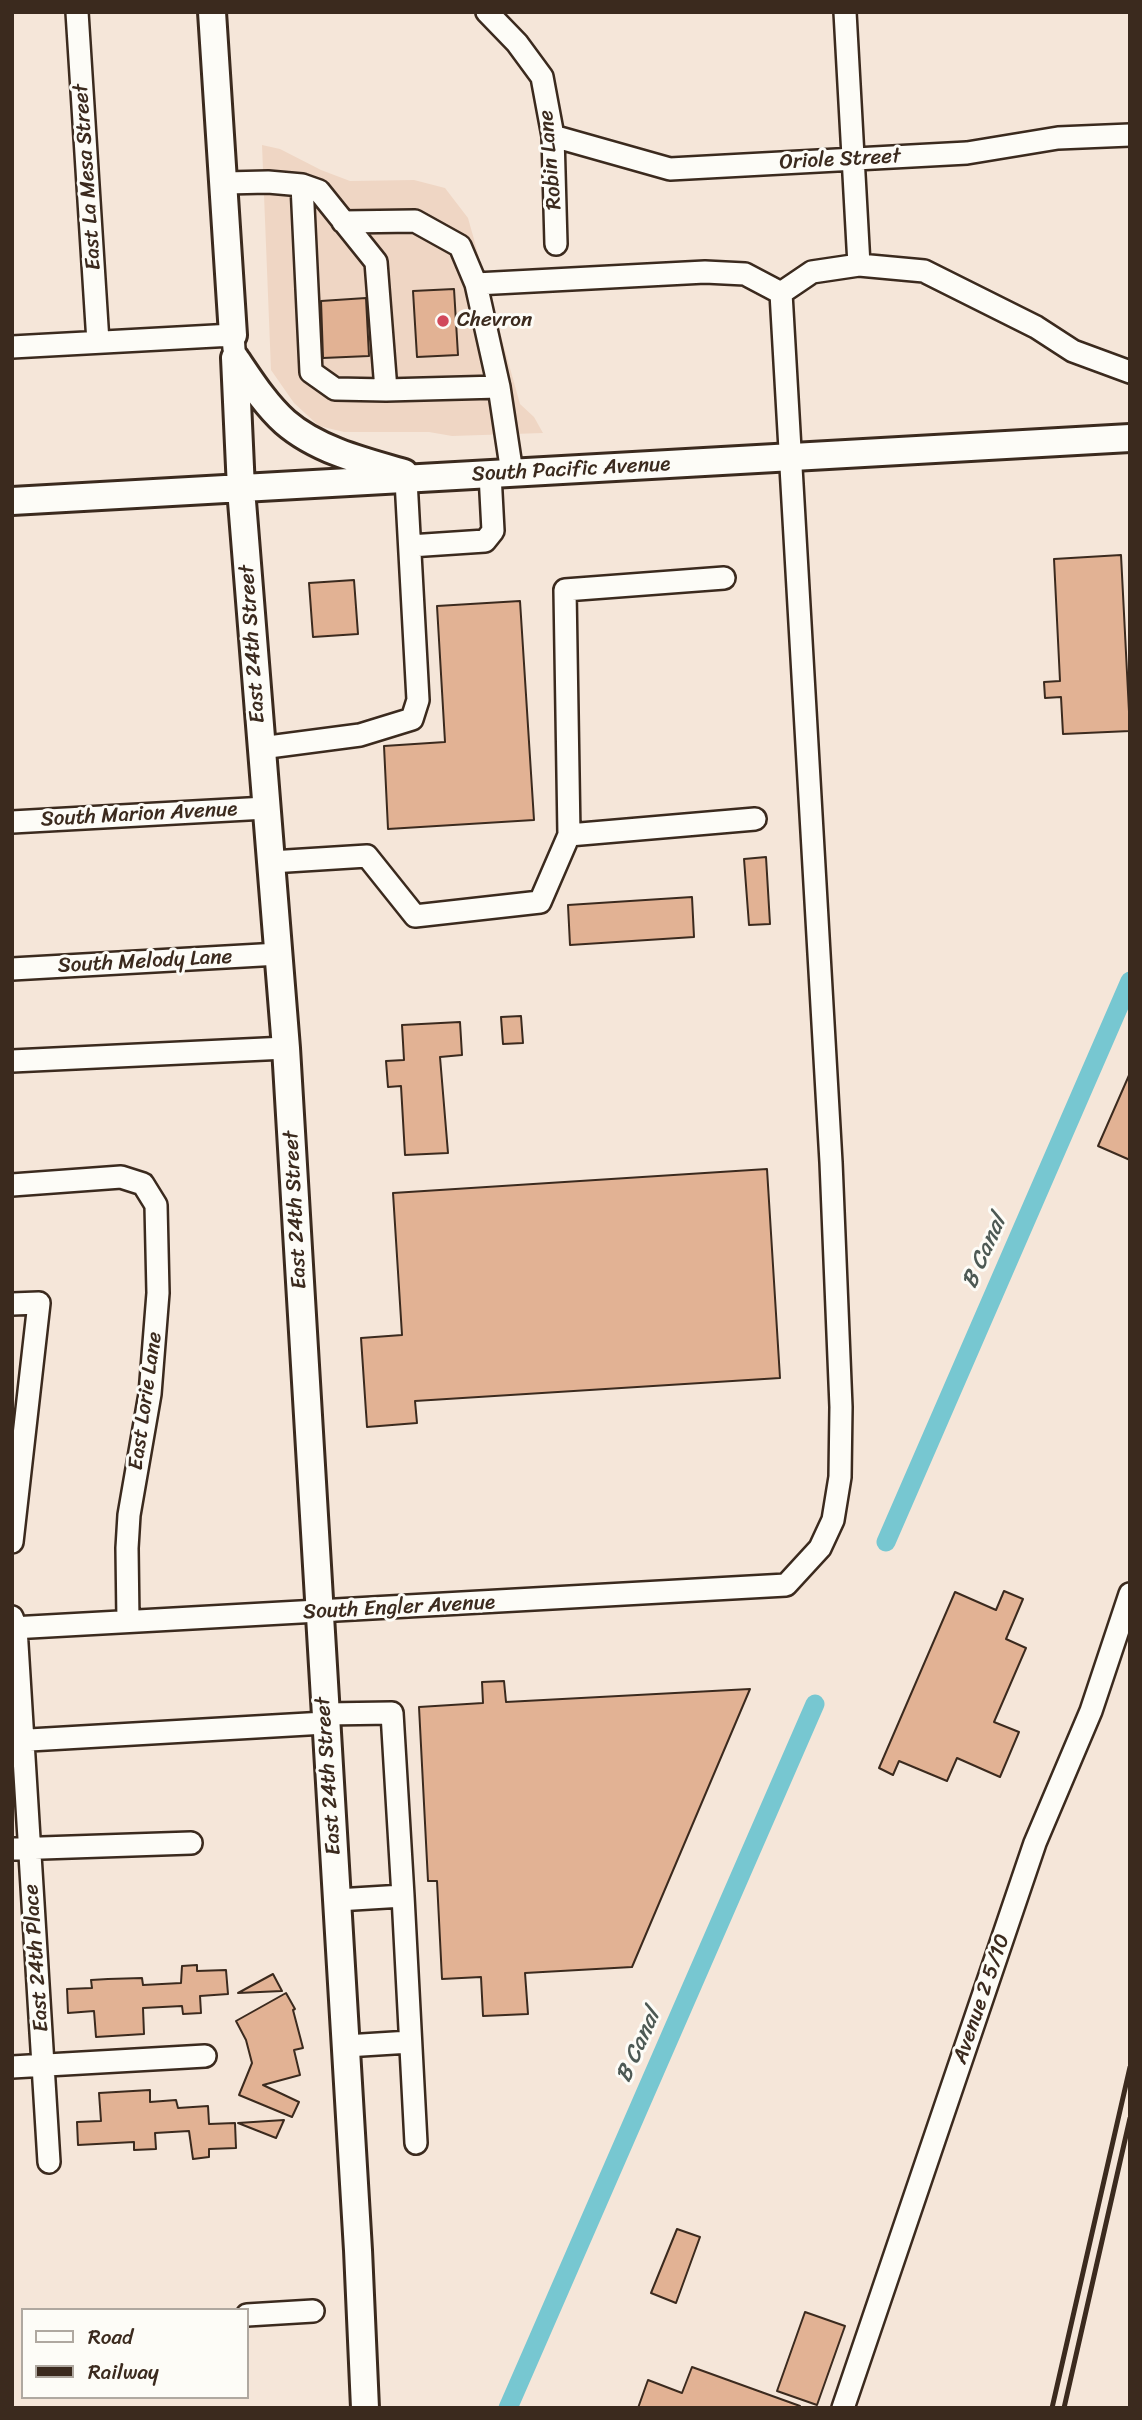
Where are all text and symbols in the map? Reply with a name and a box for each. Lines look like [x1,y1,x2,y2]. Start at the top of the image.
street label: East La Mesa Street [69,83,107,271]
street label: Robin Lane [534,109,568,211]
street label: Oriole Street [779,144,901,176]
place label: Chevron [457,308,532,334]
marker: Chevron [435,313,451,329]
street label: South Pacific Avenue [471,452,671,488]
street label: East 24th Street [235,564,271,724]
street label: South Marion Avenue [40,797,238,833]
street label: South Melody Lane [57,945,233,979]
street label: East 24th Street [279,1130,313,1290]
water label: B Canal [957,1211,1013,1293]
street label: East Lorie Lane [124,1330,168,1472]
street label: South Engler Avenue [302,1590,496,1626]
street label: East 24th Street [311,1696,347,1856]
street label: East 24th Place [19,1883,55,2033]
street label: Avenue 2 5/10 [948,1931,1016,2067]
water label: B Canal [611,2005,667,2087]
legend [21,2308,248,2399]
text: Road [88,2318,133,2356]
text: Railway [88,2353,159,2391]

